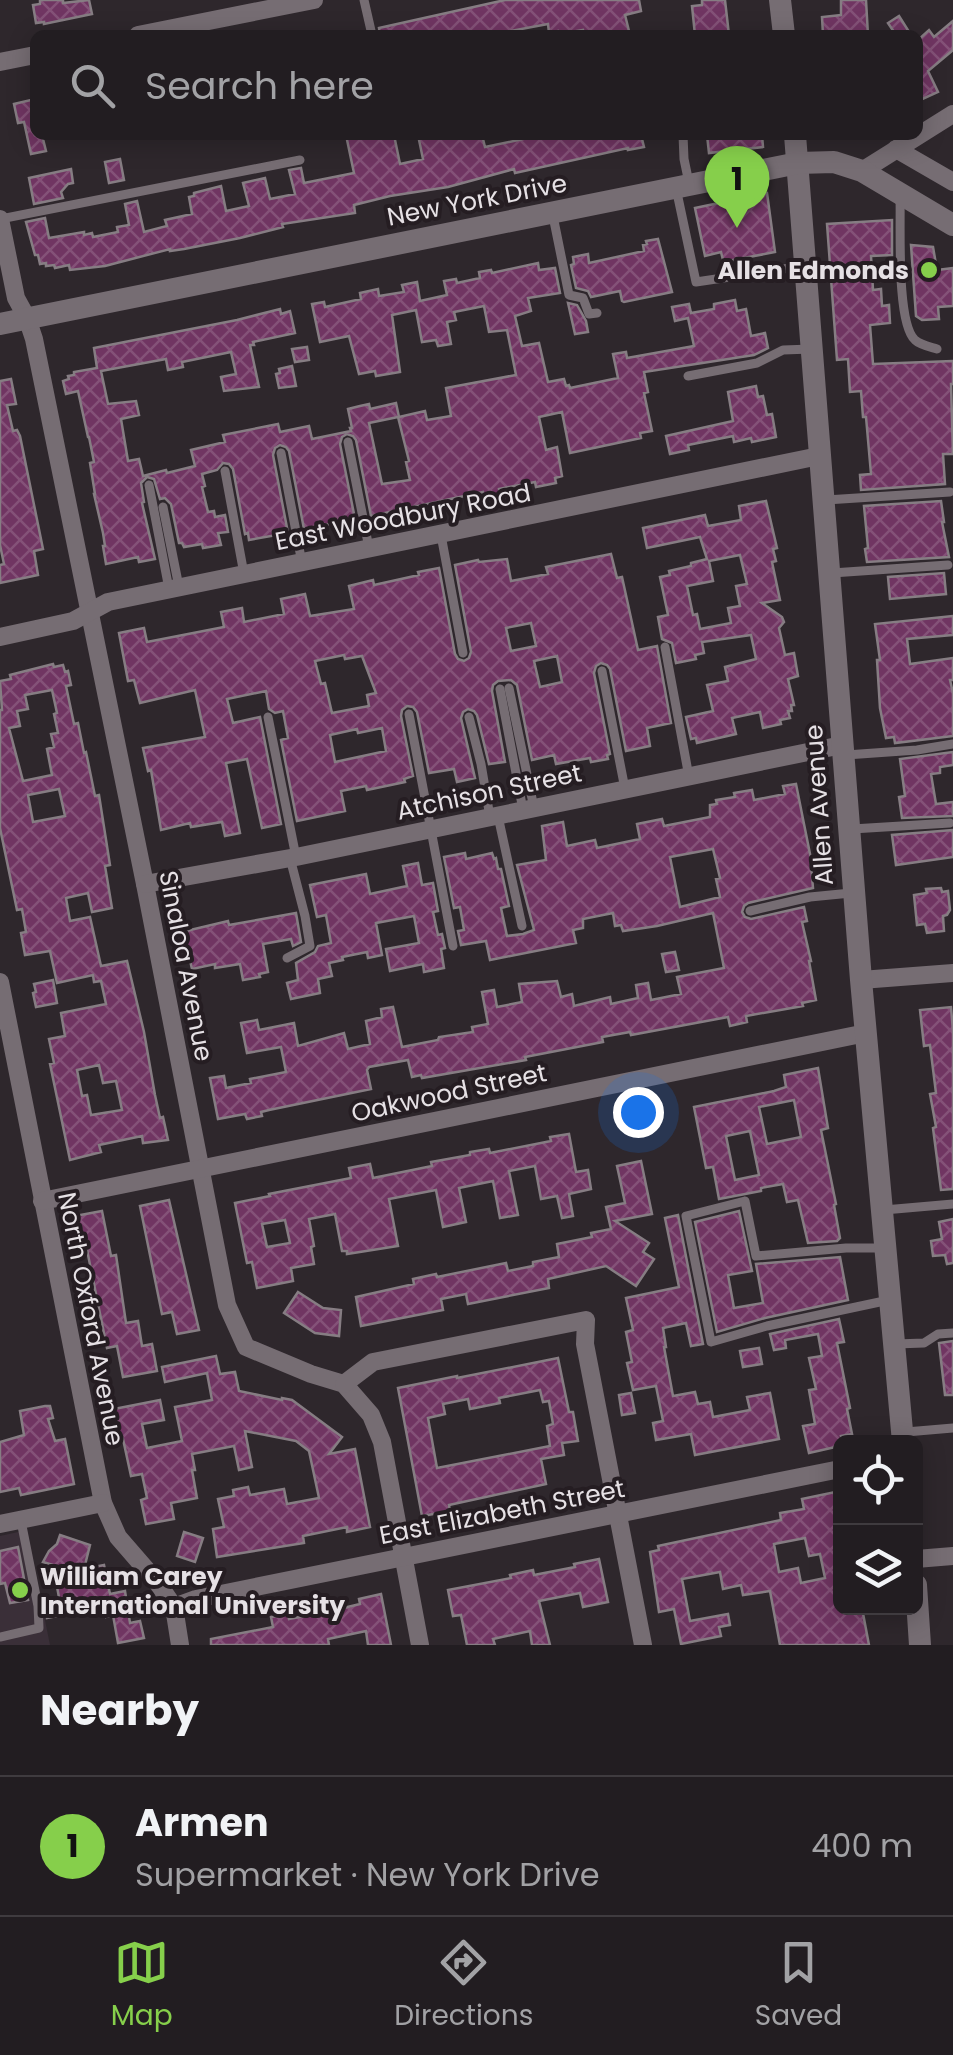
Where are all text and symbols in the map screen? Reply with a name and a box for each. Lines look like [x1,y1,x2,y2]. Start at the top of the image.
search box [30,30,923,140]
icon: search [65,58,120,113]
text: Search here [145,59,374,112]
pin: 1 [704,146,770,228]
street label: New York Drive [384,165,570,235]
place label: Allen Edmonds [718,253,909,288]
marker: Allen Edmonds [918,259,940,281]
street label: East Woodbury Road [272,475,534,559]
street label: Allen Avenue [796,723,842,887]
street label: Atchison Street [393,755,585,829]
street label: Sinaloa Avenue [150,868,222,1064]
street label: Oakwood Street [348,1055,550,1131]
your location [613,1087,664,1138]
street label: North Oxford Avenue [49,1189,133,1449]
map controls [833,1435,923,1615]
button: locate [833,1435,923,1525]
street label: East Elizabeth Street [376,1471,628,1553]
button: layers [833,1525,923,1615]
place label: William Carey International University [40,1559,345,1623]
marker: William Carey International University [9,1579,31,1601]
text: Nearby [40,1681,199,1740]
text: Armen [135,1796,269,1849]
text: 1 [66,1823,79,1868]
text: 400 m [811,1823,913,1868]
text: Supermarket · New York Drive [135,1852,600,1897]
tab: Map [111,1935,173,2037]
tab: Directions [394,1935,533,2037]
tab: Saved [755,1935,842,2037]

